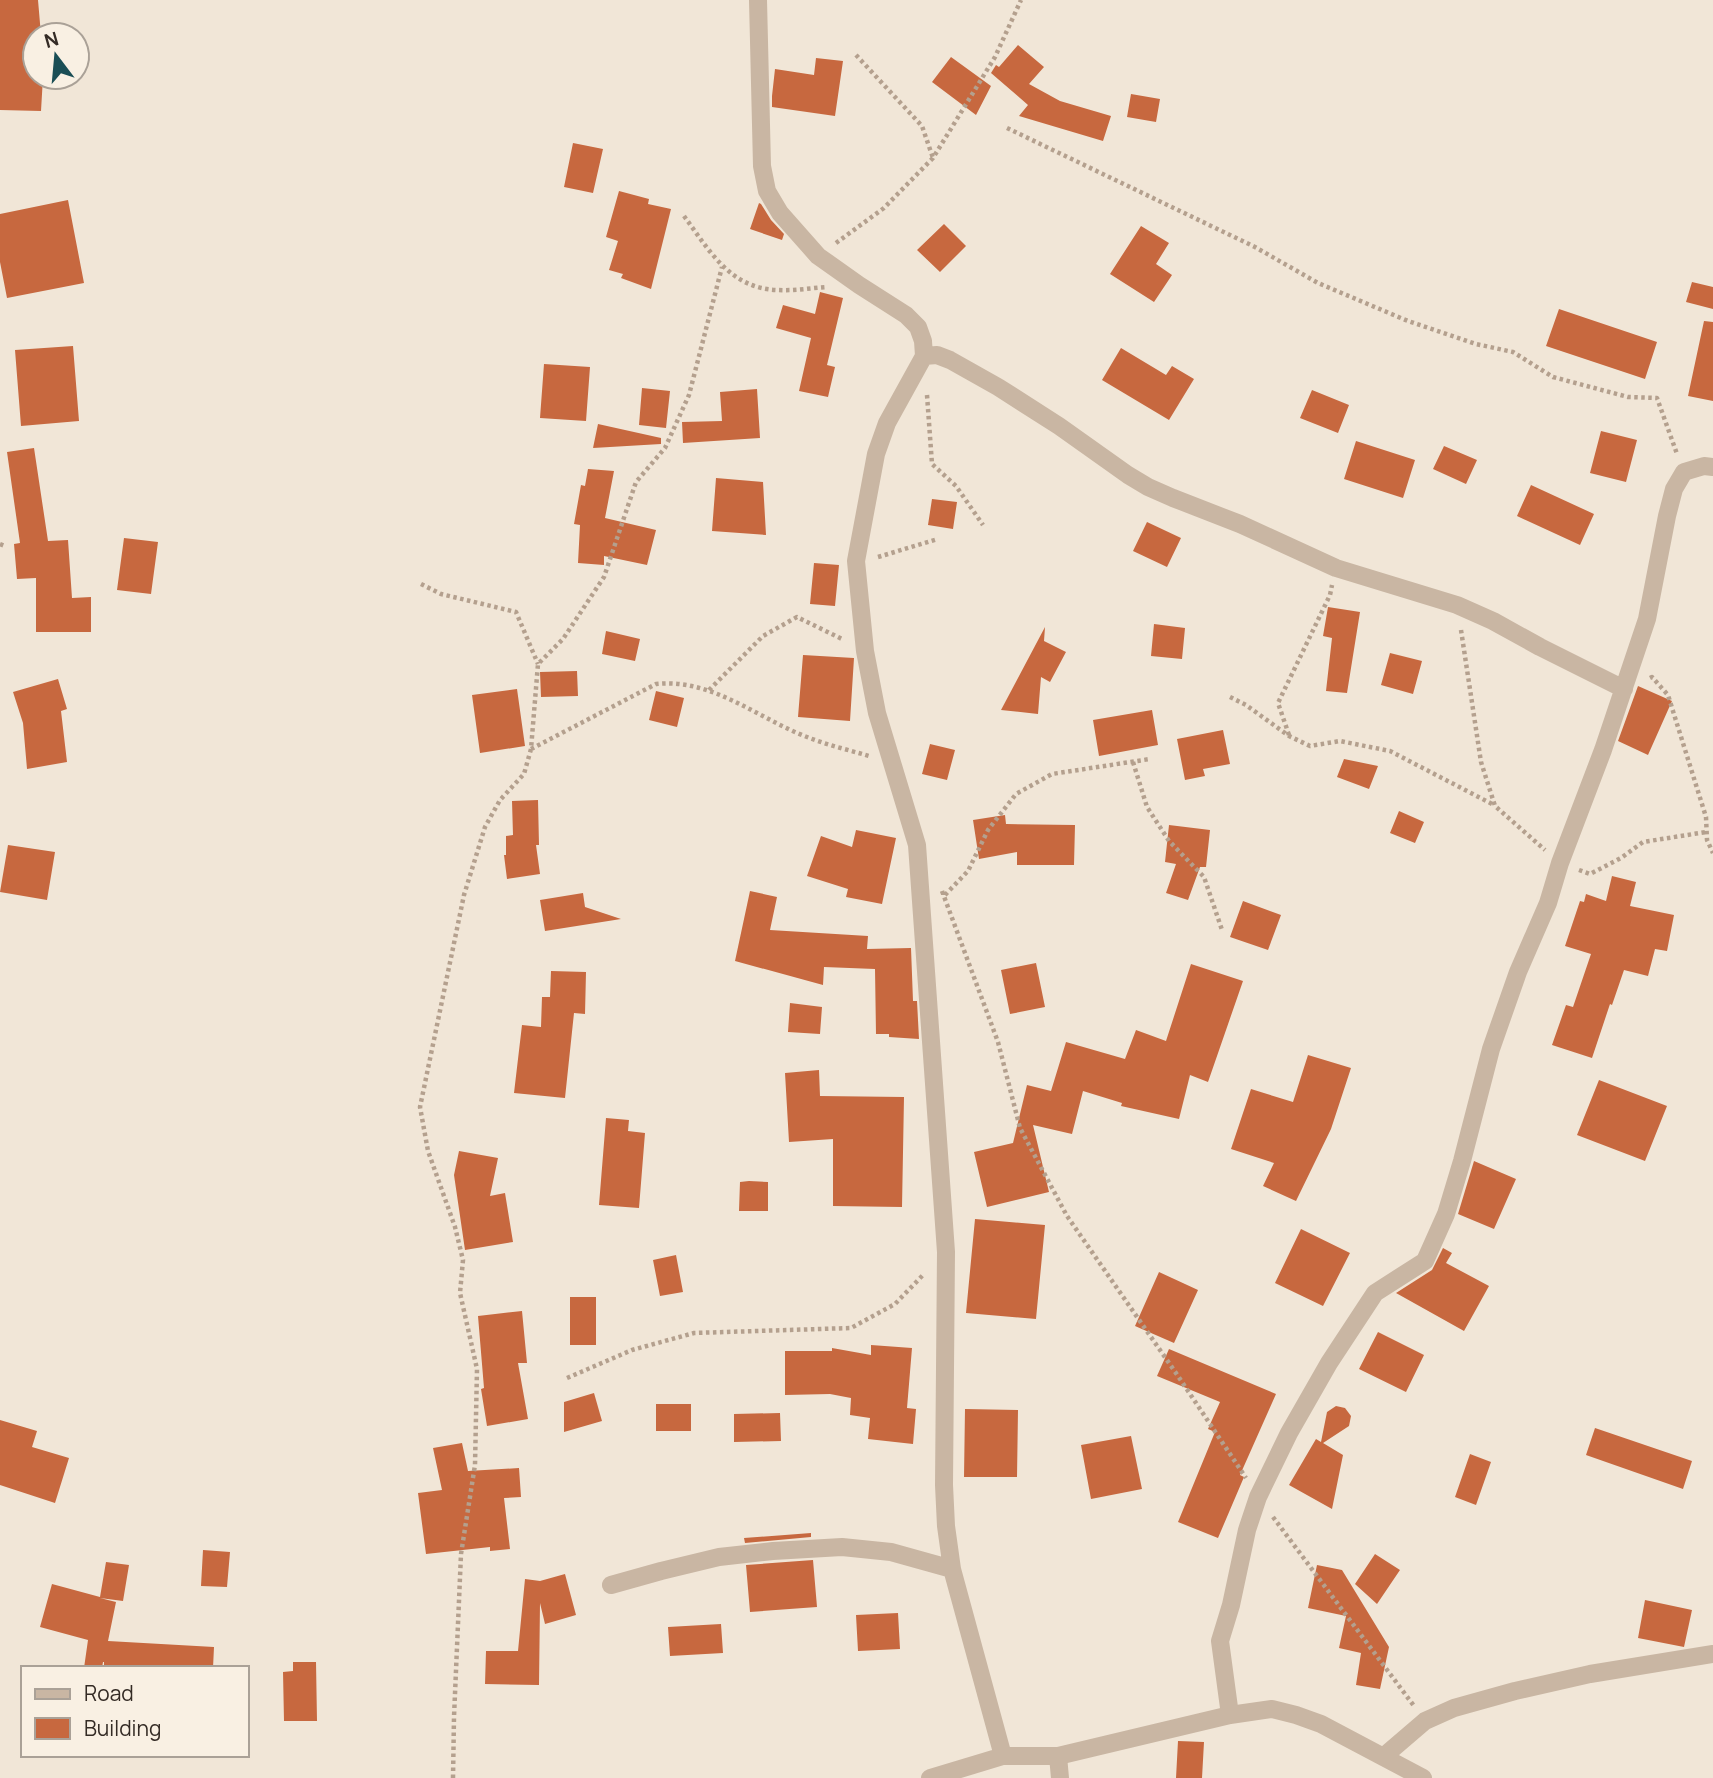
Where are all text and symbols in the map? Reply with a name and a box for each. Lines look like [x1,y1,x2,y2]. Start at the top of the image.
north arrow [21,21,91,91]
text: N [41,25,61,54]
legend [21,1666,248,1757]
text: Road [84,1679,134,1707]
text: Building [84,1714,161,1742]

